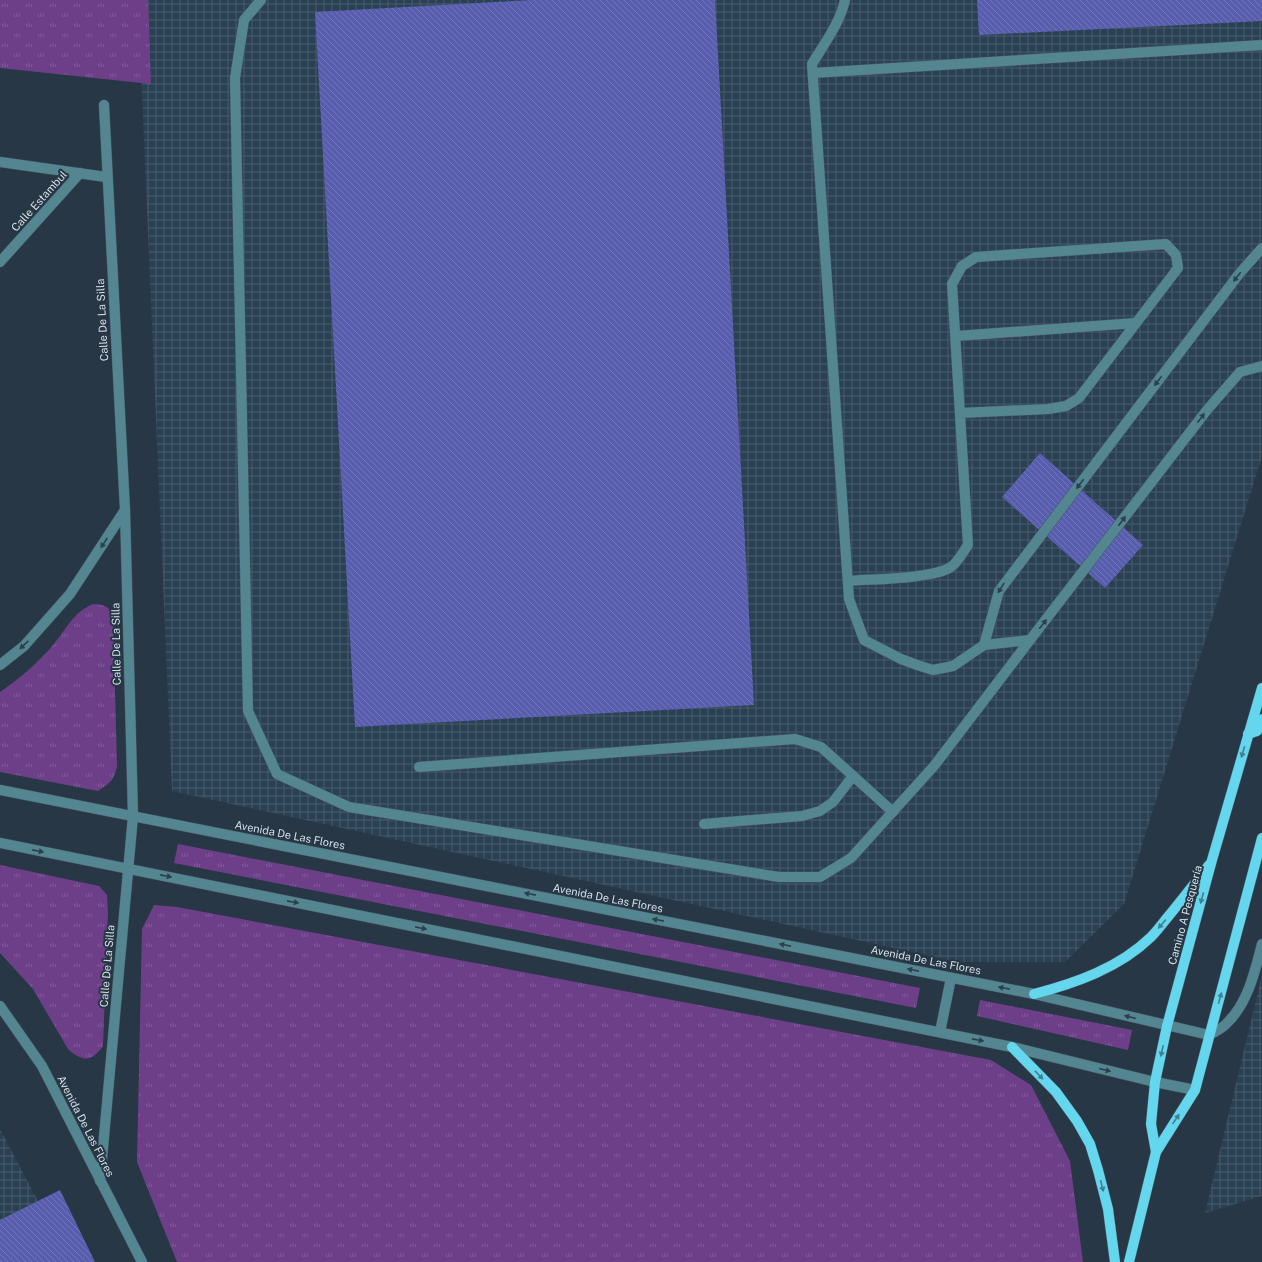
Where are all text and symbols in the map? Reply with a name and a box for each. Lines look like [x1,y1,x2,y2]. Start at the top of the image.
street label: Calle Estambul [9,168,69,234]
one-way arrow [1232,272,1241,283]
street label: Calle De La Silla [94,278,110,362]
one-way arrow [1154,375,1162,386]
one-way arrow [1197,412,1205,423]
one-way arrow [1075,479,1084,490]
one-way arrow [1118,515,1126,526]
one-way arrow [100,537,107,549]
one-way arrow [998,582,1005,594]
street label: Calle De La Silla [109,603,123,685]
one-way arrow [1038,619,1046,629]
one-way arrow [19,640,29,650]
one-way arrow [1240,746,1246,758]
street label: Avenida De Las Flores [234,818,346,852]
one-way arrow [32,848,44,854]
street label: Camino A Pesquería [1166,864,1204,966]
one-way arrow [160,873,172,879]
street label: Avenida De Las Flores [552,881,664,915]
one-way arrow [524,891,536,897]
one-way arrow [1199,892,1205,904]
one-way arrow [287,899,299,905]
one-way arrow [651,916,664,922]
one-way arrow [1157,918,1166,929]
street label: Calle De La Silla [97,924,117,1008]
one-way arrow [414,925,427,931]
one-way arrow [779,941,791,947]
street label: Avenida De Las Flores [870,943,982,977]
one-way arrow [907,967,919,973]
one-way arrow [998,984,1010,990]
one-way arrow [1217,991,1223,1004]
one-way arrow [1124,1014,1136,1020]
one-way arrow [972,1037,984,1043]
one-way arrow [1158,1045,1164,1057]
one-way arrow [1098,1067,1111,1073]
one-way arrow [1034,1070,1044,1080]
street label: Avenida De Las Flores [55,1073,117,1179]
one-way arrow [1172,1114,1180,1124]
one-way arrow [1100,1180,1106,1192]

